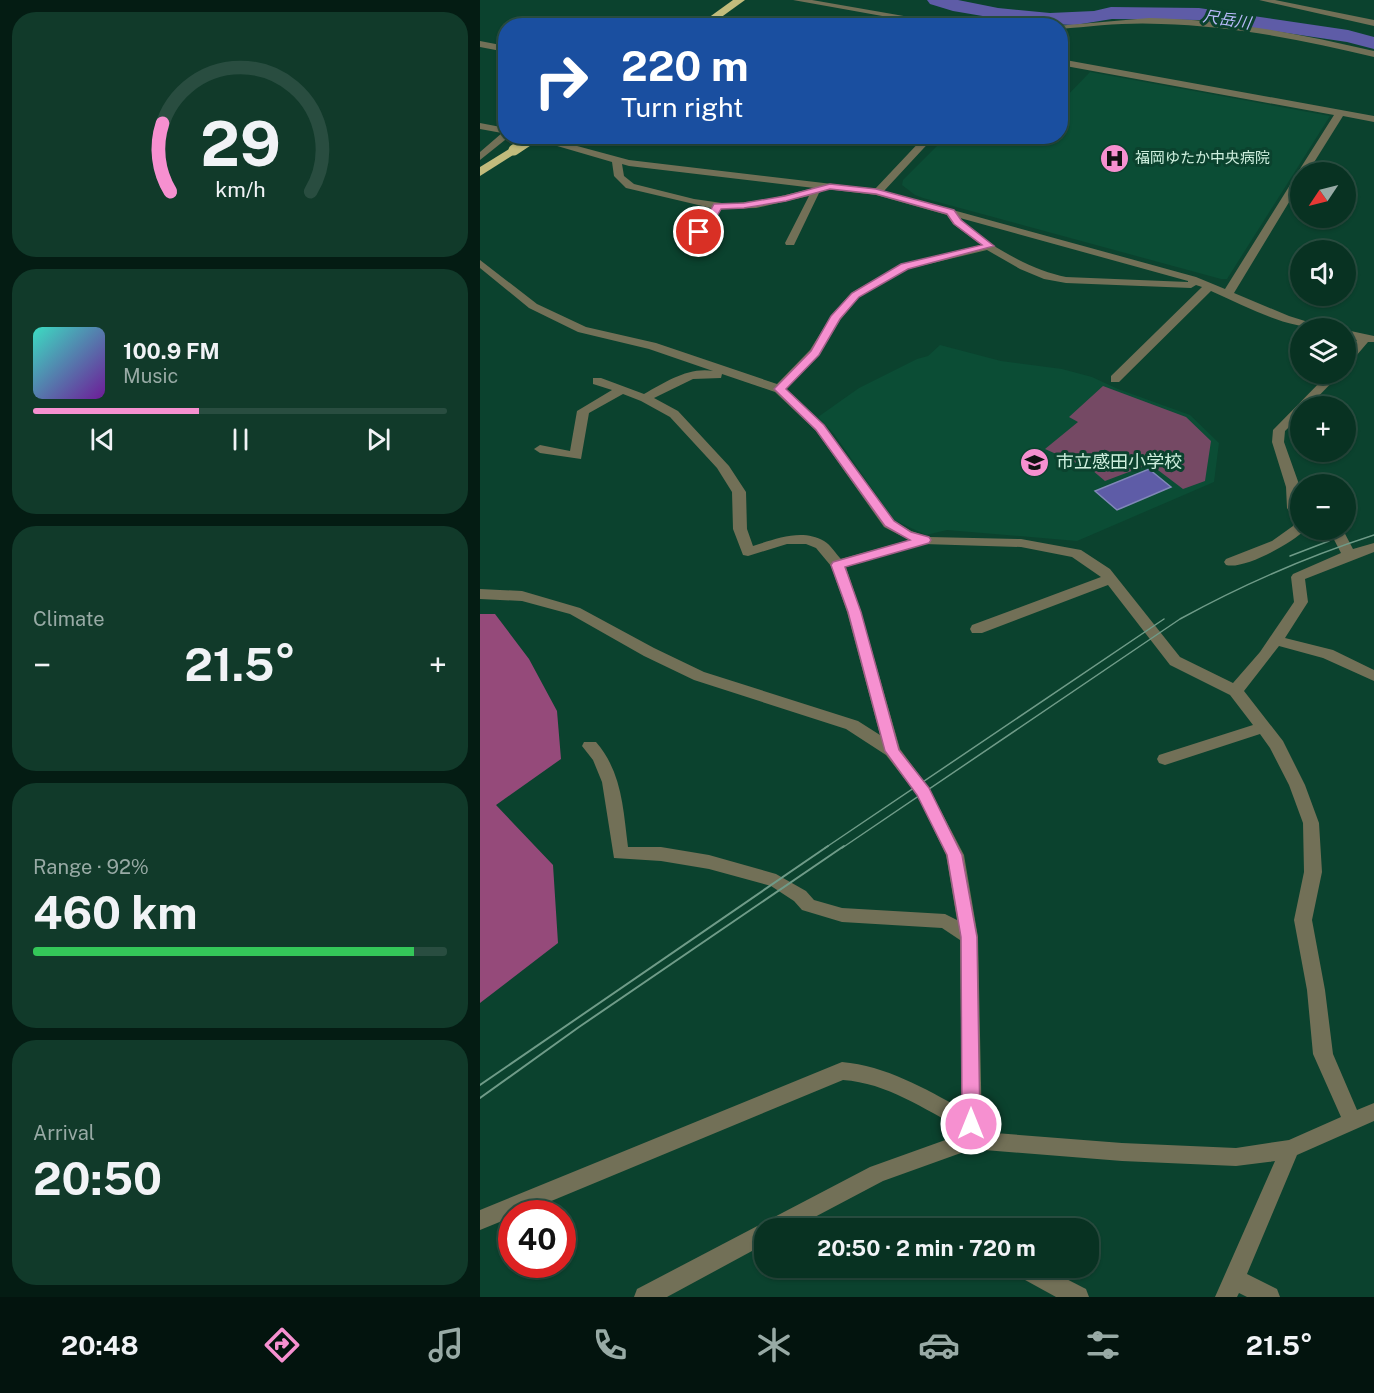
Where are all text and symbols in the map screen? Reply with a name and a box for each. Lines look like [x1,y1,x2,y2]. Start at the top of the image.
water label: 尺岳川 [1202,6,1254,33]
text: 220 m [621,41,749,90]
icon: right [522,42,600,120]
text: Turn right [621,91,744,123]
text: 29 [200,107,280,180]
hospital icon: 福岡ゆたか中央病院 [1098,142,1130,174]
place label: 福岡ゆたか中央病院 [1135,149,1270,166]
north arrow [1290,162,1356,228]
map controls [1290,162,1356,540]
text: km/h [215,177,265,202]
pin [673,206,724,257]
icon: arrive [682,215,715,248]
button: sound [1290,240,1356,306]
button: layers [1290,318,1356,384]
text: 100.9 FM [123,338,220,364]
text: Music [123,364,178,388]
button: + [1290,396,1356,462]
icon: previous [86,423,119,456]
icon: pause [224,423,257,456]
icon: next [362,423,395,456]
school or university icon: 市立感田小学校 [1019,446,1051,478]
place label: 市立感田小学校 [1056,451,1182,472]
button: − [1290,474,1356,540]
text: Climate [33,607,105,631]
text: 21.5° [184,638,296,691]
text: − [33,646,51,684]
text: + [429,646,447,684]
text: Range · 92% [33,855,149,879]
text: 460 km [33,886,198,939]
position arrow [939,1092,1003,1156]
text: Arrival [33,1121,95,1145]
text: 20:50 [33,1152,162,1205]
speed limit sign: 40 [498,1200,576,1278]
text: 20:50 · 2 min · 720 m [817,1235,1036,1261]
icon: directions [261,1324,303,1366]
icon: music [425,1324,467,1366]
icon: phone [589,1324,631,1366]
icon: climate [753,1324,795,1366]
icon: car [918,1324,960,1366]
icon: filters [1082,1324,1124,1366]
text: 20:48 [61,1329,139,1361]
text: 21.5° [1246,1329,1313,1361]

